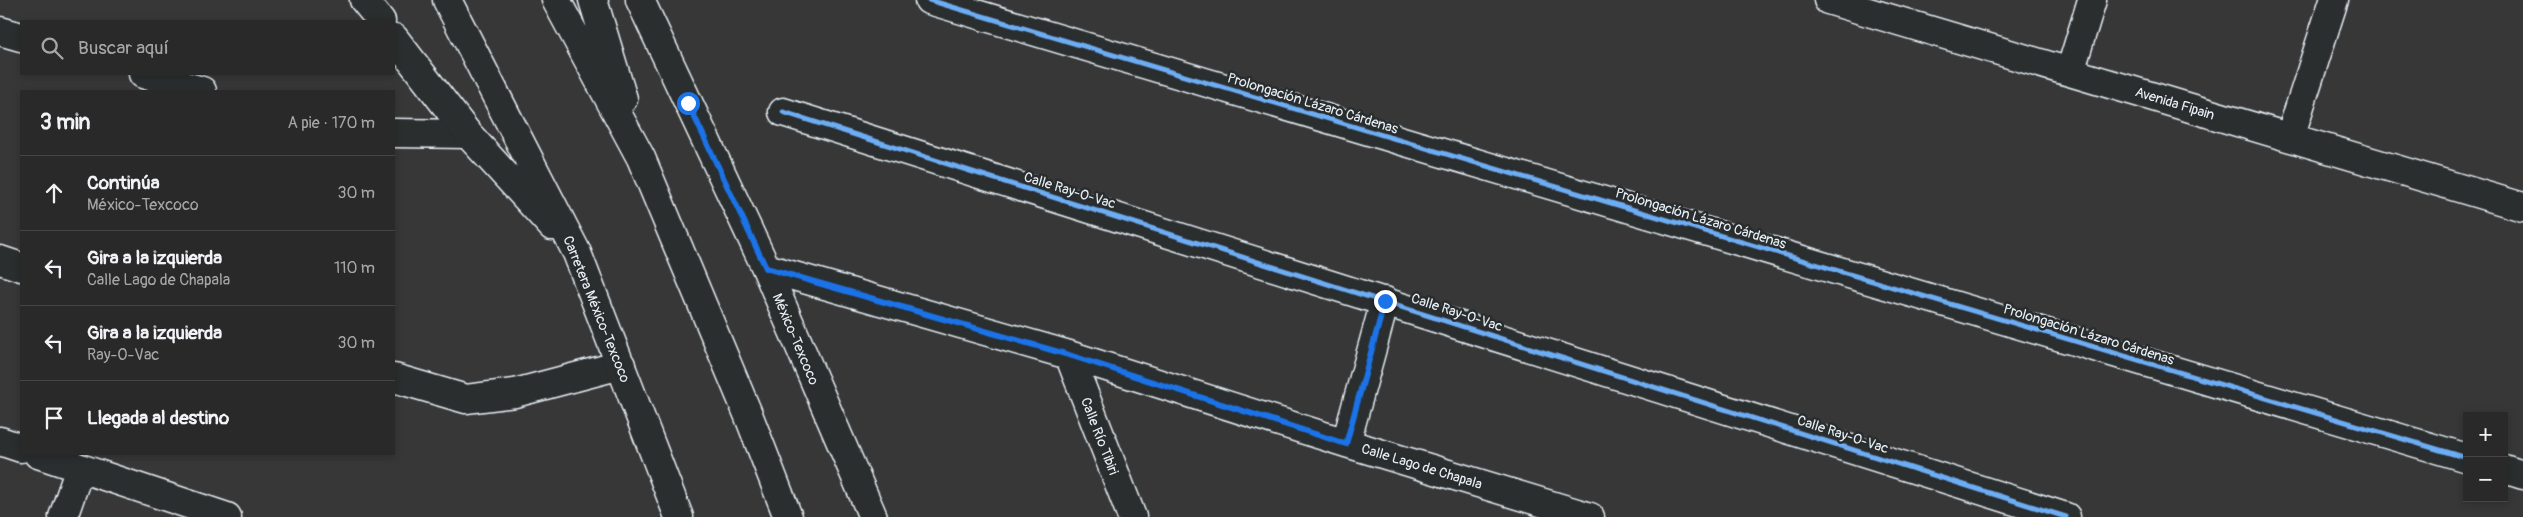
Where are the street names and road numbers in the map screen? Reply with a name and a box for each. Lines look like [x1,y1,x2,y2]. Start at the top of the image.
street label: Prolongación Lázaro Cárdenas [1225,69,1401,138]
street label: Avenida Fipain [2133,83,2217,124]
street label: Calle Ray-O-Vac [1022,168,1118,213]
street label: Prolongación Lázaro Cárdenas [1613,184,1789,253]
street label: Carretera México-Texcoco [559,233,634,385]
street label: Calle Ray-O-Vac [1409,290,1505,335]
street label: México-Texcoco [769,291,823,388]
street label: Prolongación Lázaro Cárdenas [2001,300,2177,369]
street label: Calle Río Tibiri [1077,395,1122,478]
street label: Calle Ray-O-Vac [1795,412,1891,457]
street label: Calle Lago de Chapala [1359,440,1484,493]

